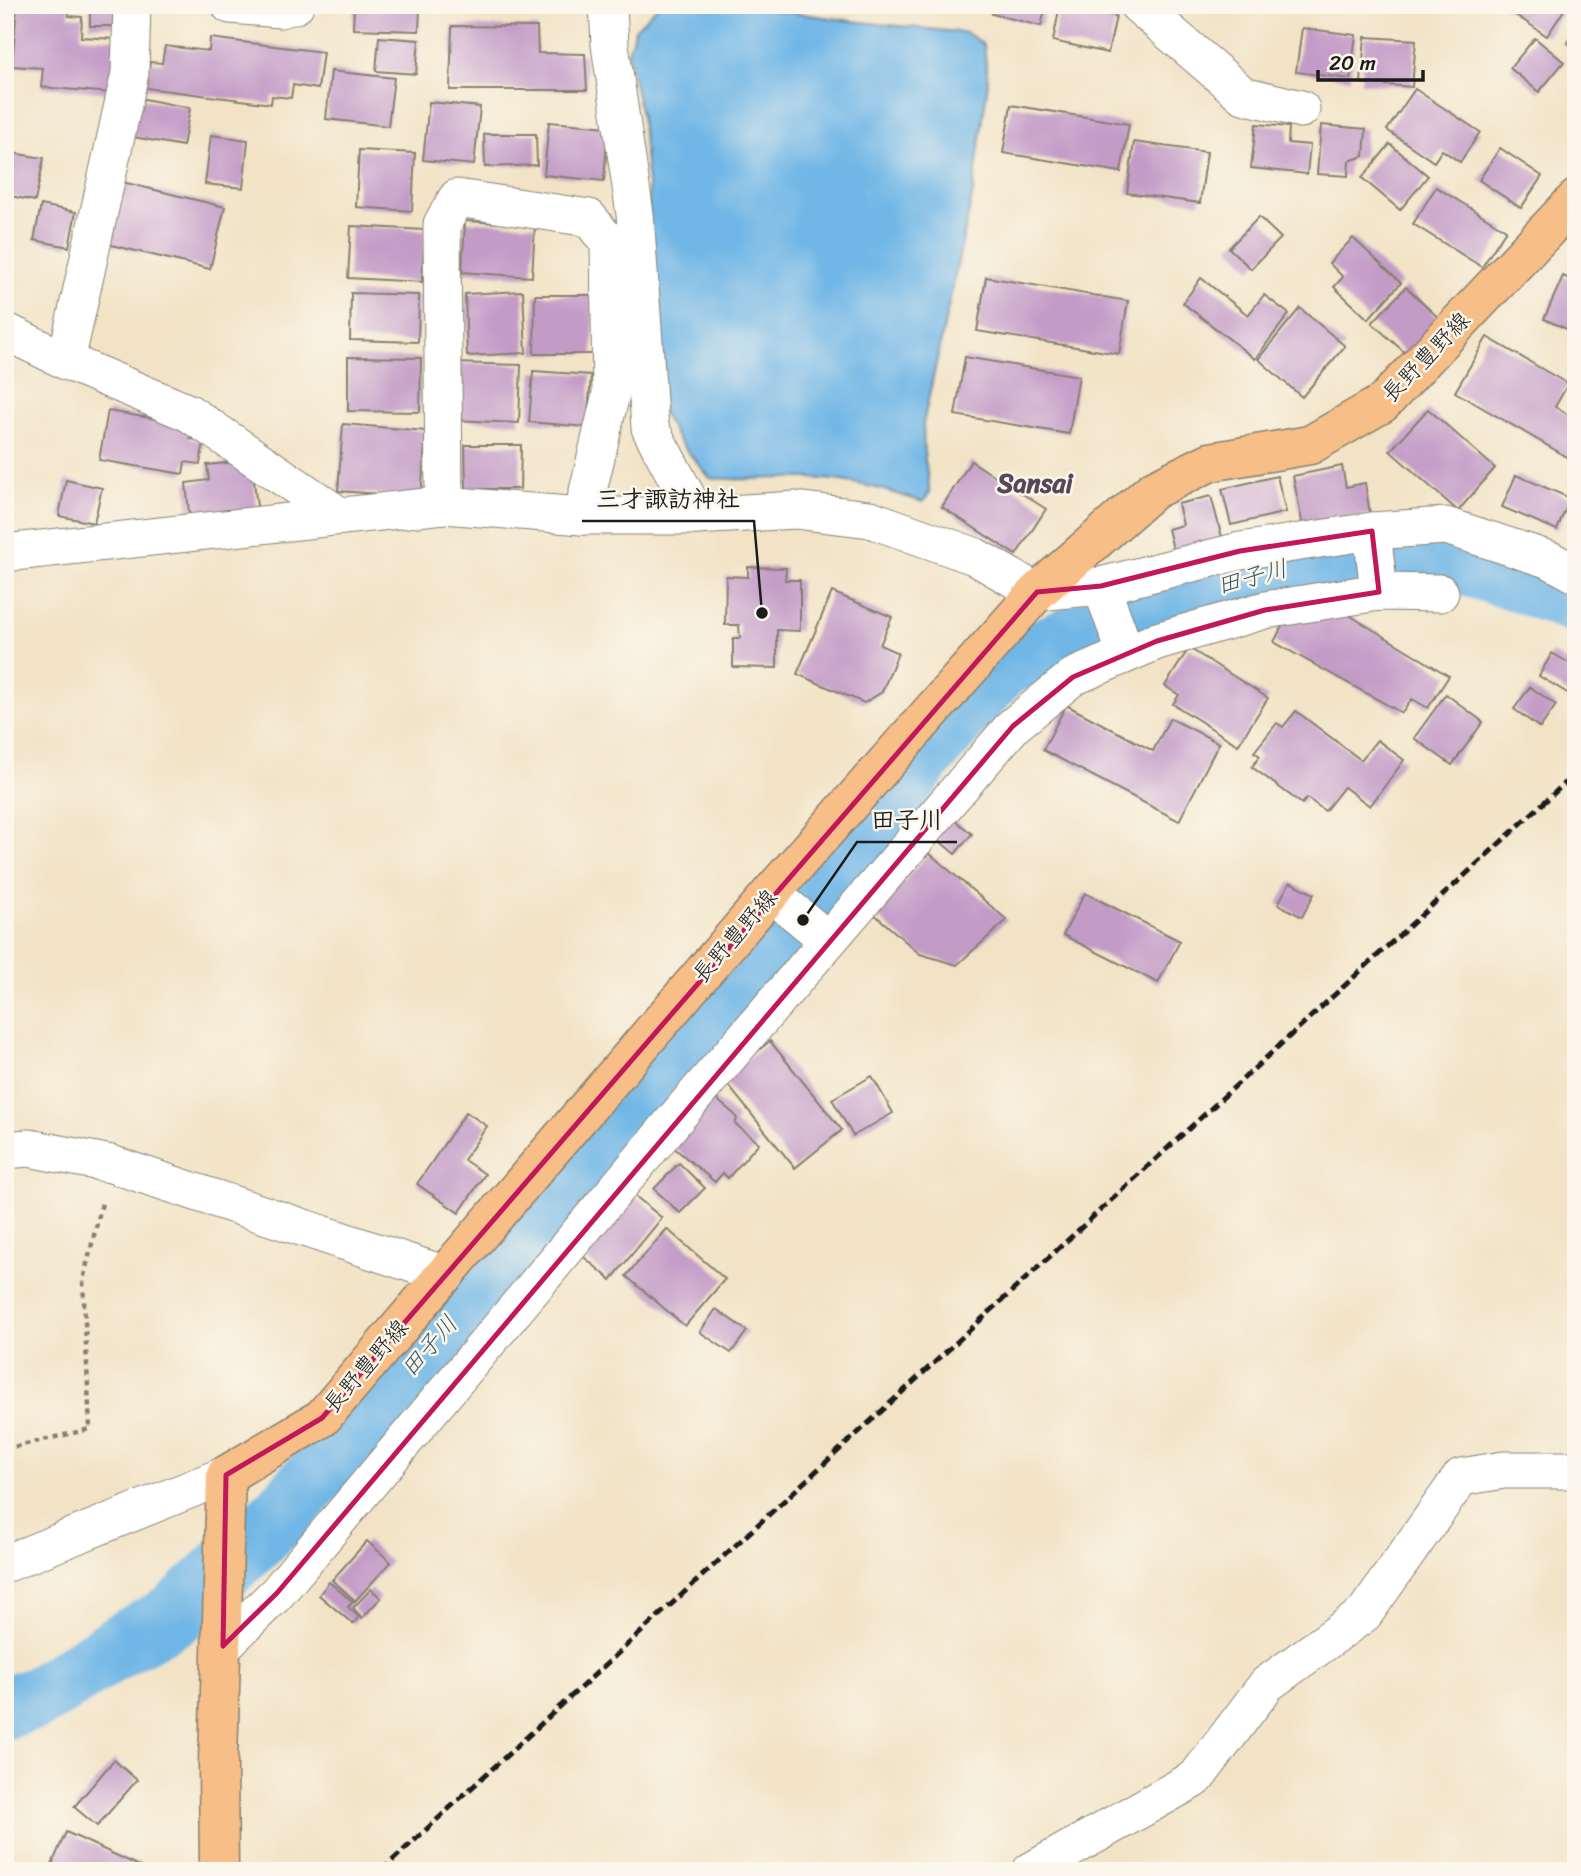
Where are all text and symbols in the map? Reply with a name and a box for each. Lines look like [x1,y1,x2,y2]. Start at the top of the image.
scale bar [1318,38,1424,82]
text: 20 m [1329,44,1376,82]
street label: 長野豊野線 [1371,301,1481,413]
district label: Sansai [996,460,1075,506]
callout: 三才諏訪神社 [582,476,754,521]
text: 三才諏訪神社 [596,478,740,520]
water label: 田子川 [1212,547,1292,607]
callout: 田子川 [857,797,957,842]
text: 田子川 [871,799,943,841]
street label: 長野豊野線 [682,879,788,993]
water label: 田子川 [390,1305,468,1387]
street label: 長野豊野線 [313,1309,419,1423]

